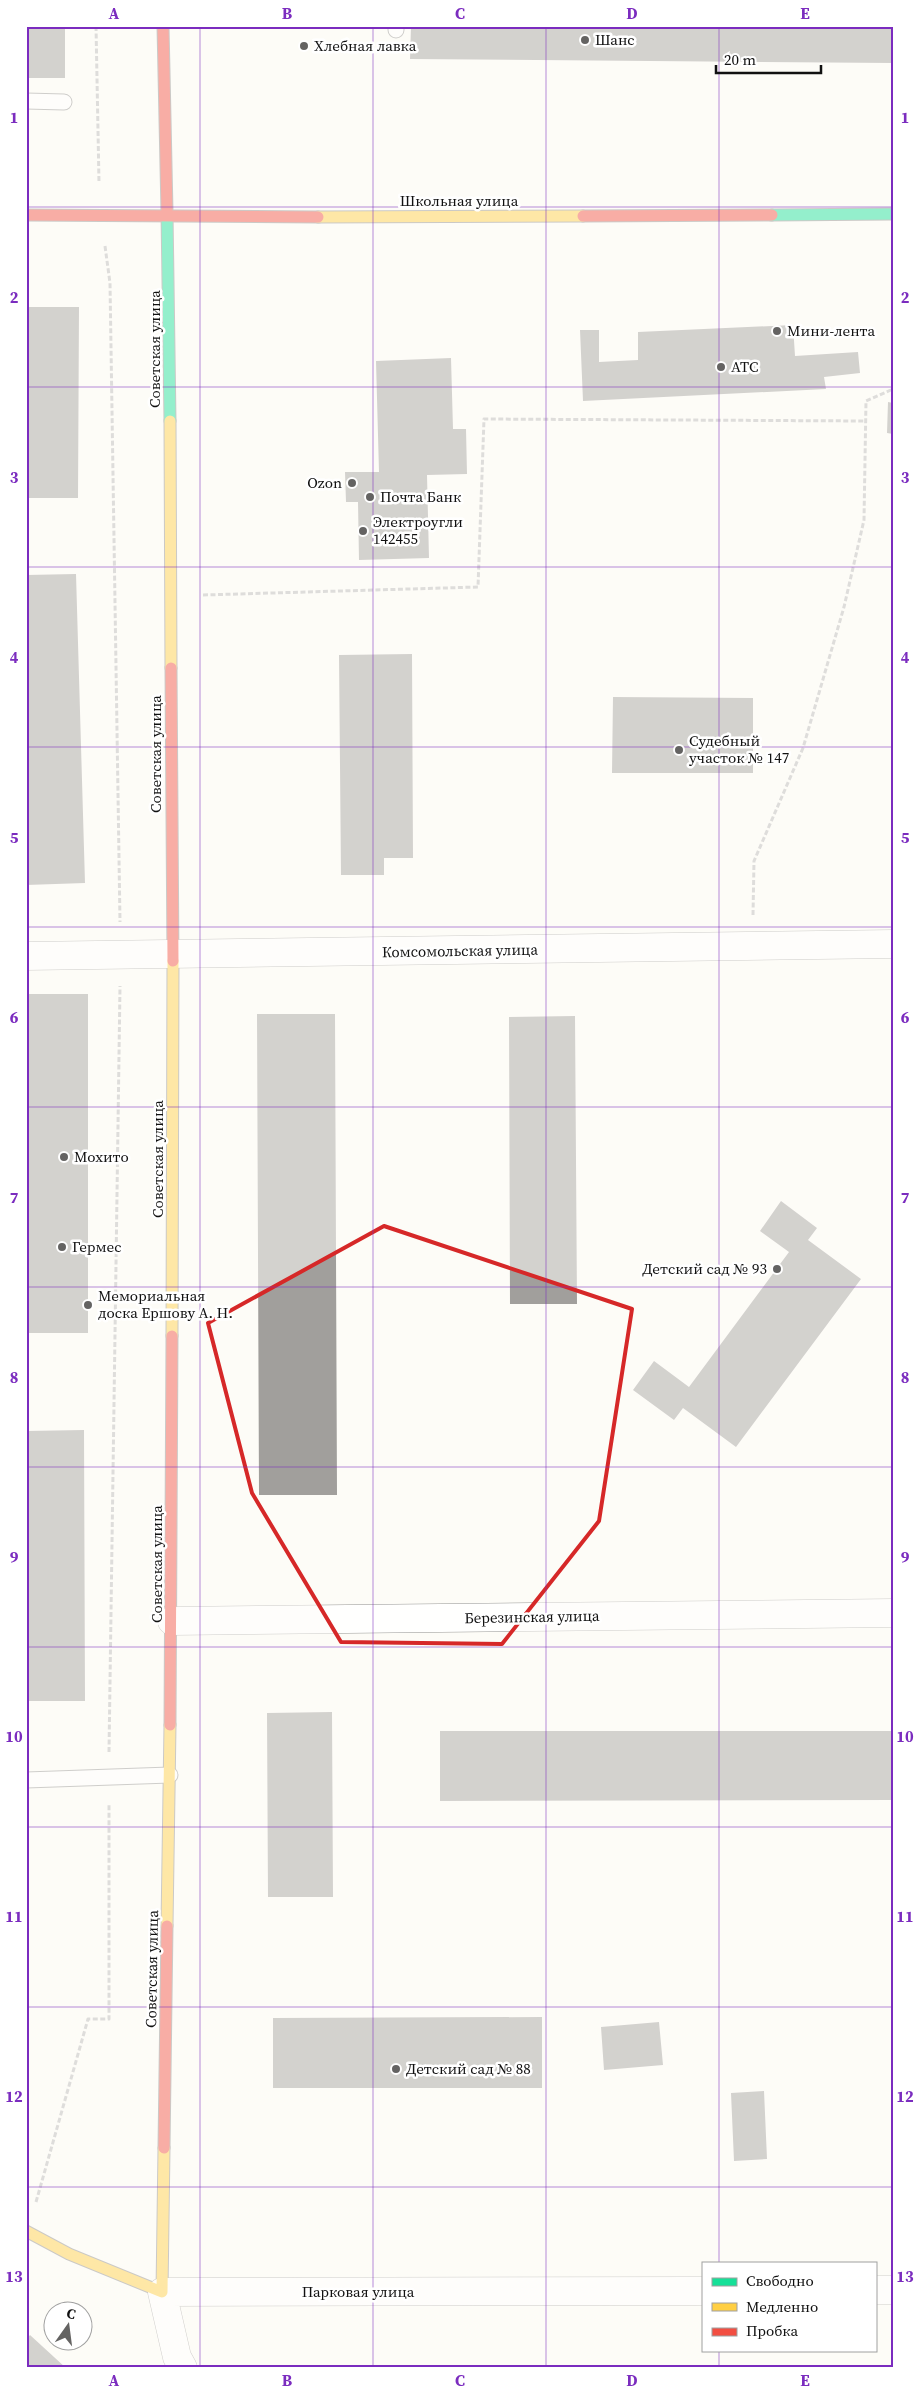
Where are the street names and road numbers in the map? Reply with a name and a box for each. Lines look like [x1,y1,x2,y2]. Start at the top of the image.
street label: Школьная улица [400,190,519,211]
street label: Советская улица [144,290,165,408]
street label: Советская улица [145,695,166,813]
street label: Комсомольская улица [382,939,539,962]
street label: Советская улица [147,1100,168,1218]
street label: Советская улица [146,1505,167,1623]
street label: Березинская улица [464,1605,600,1628]
street label: Советская улица [140,1910,163,2028]
street label: Парковая улица [302,2281,415,2302]

